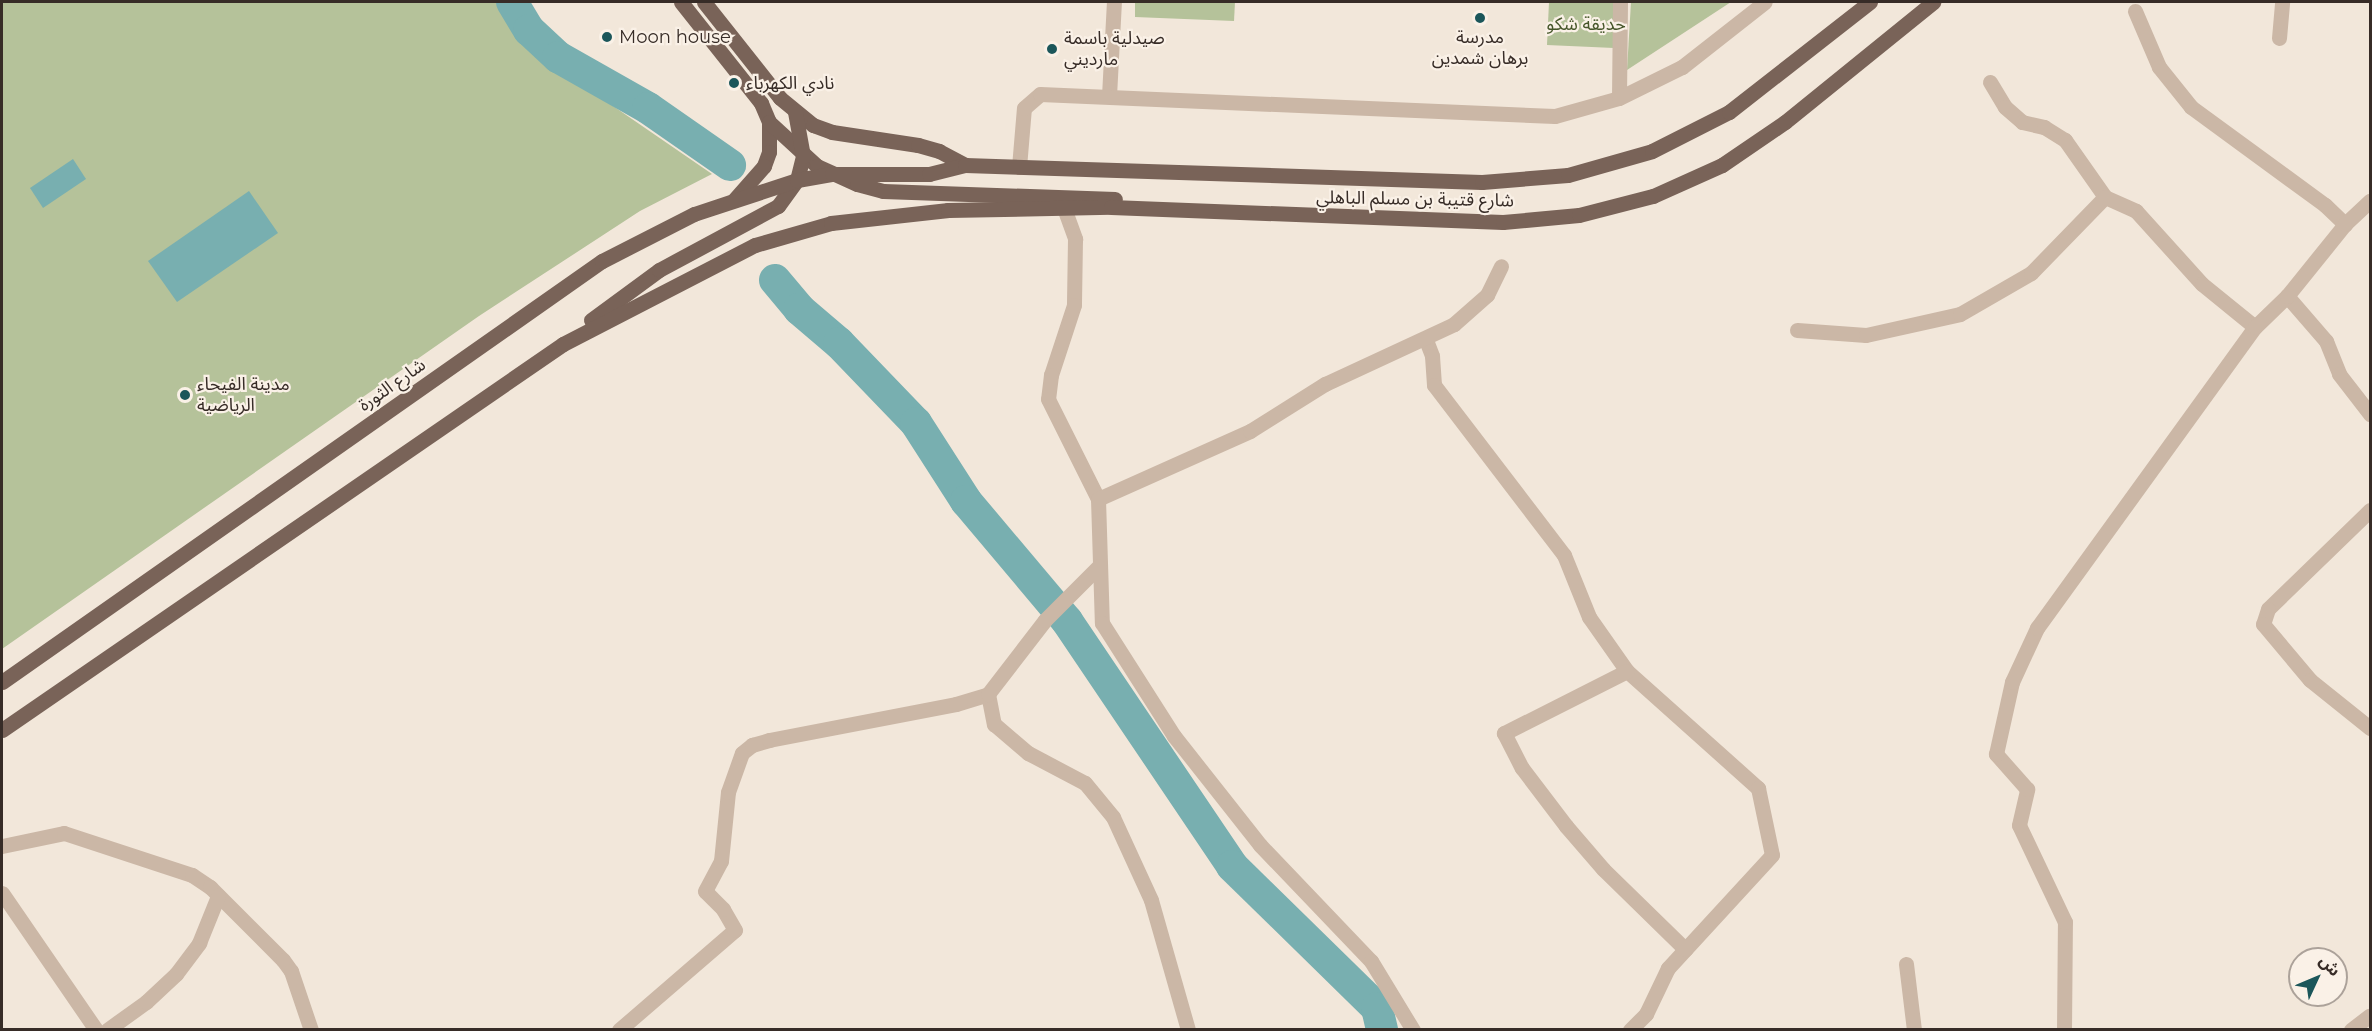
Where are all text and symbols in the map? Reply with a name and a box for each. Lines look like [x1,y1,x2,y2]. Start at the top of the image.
marker: مدرسة برهان شمدين [1473,11,1487,25]
park label: حديقة شكو [1546,13,1626,35]
place label: Moon house [619,26,731,48]
place label: مدرسة برهان شمدين [1432,27,1528,70]
place label: صيدلية باسمة مارديني [1064,28,1165,70]
marker: Moon house [600,30,614,44]
marker: صيدلية باسمة مارديني [1045,42,1059,56]
place label: نادي الكهرباء [746,72,834,94]
marker: نادي الكهرباء [727,76,741,90]
street label: شارع قتيبة بن مسلم الباهلي [1316,186,1514,212]
street label: شارع الثورة [354,354,430,416]
place label: مدينة الفيحاء الرياضية [197,374,290,416]
marker: مدينة الفيحاء الرياضية [178,388,192,402]
north arrow [2288,947,2348,1007]
text: ش [2315,951,2344,980]

